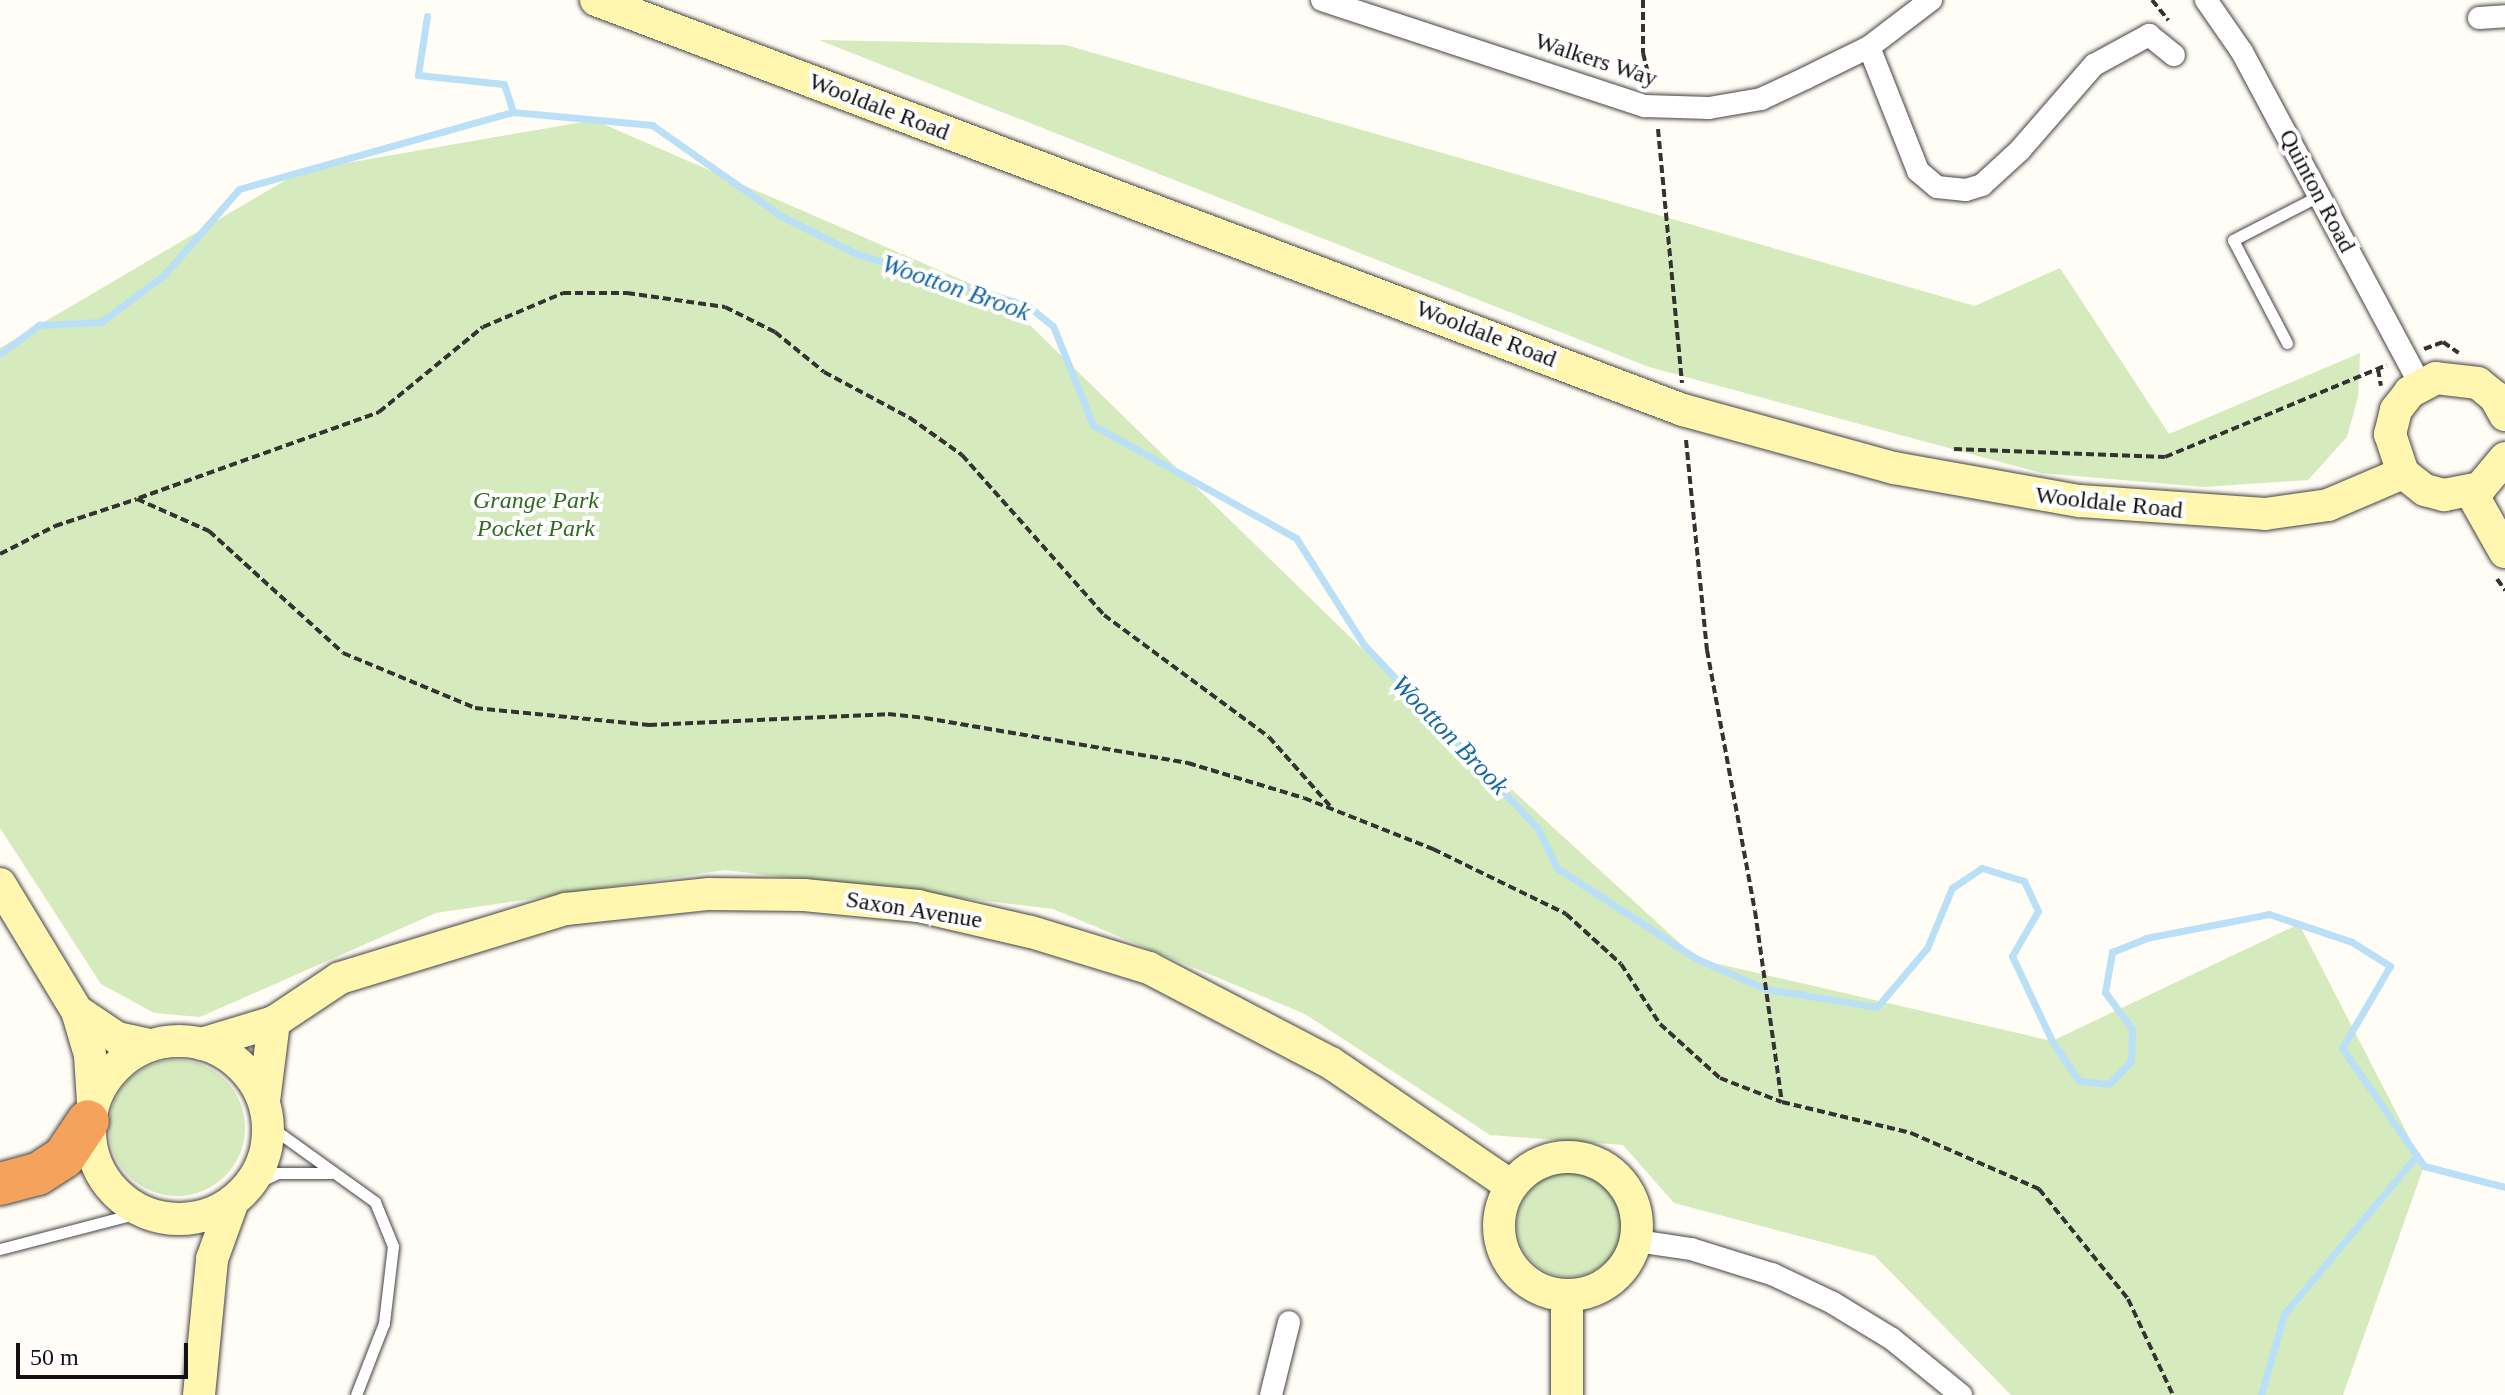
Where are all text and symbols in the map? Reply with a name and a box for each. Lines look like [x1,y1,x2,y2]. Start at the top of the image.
street label: Walkers Way [1531,27,1661,93]
street label: Wooldale Road [805,67,953,147]
street label: Quinton Road [2273,124,2361,258]
water label: Wootton Brook [878,248,1034,328]
street label: Wooldale Road [1412,294,1560,374]
street label: Wooldale Road [2034,481,2184,525]
park label: Grange Park Pocket Park [473,487,599,543]
water label: Wootton Brook [1385,668,1515,802]
street label: Saxon Avenue [843,885,985,935]
scale bar [20,1327,192,1377]
text: 50 m [30,1344,79,1370]

